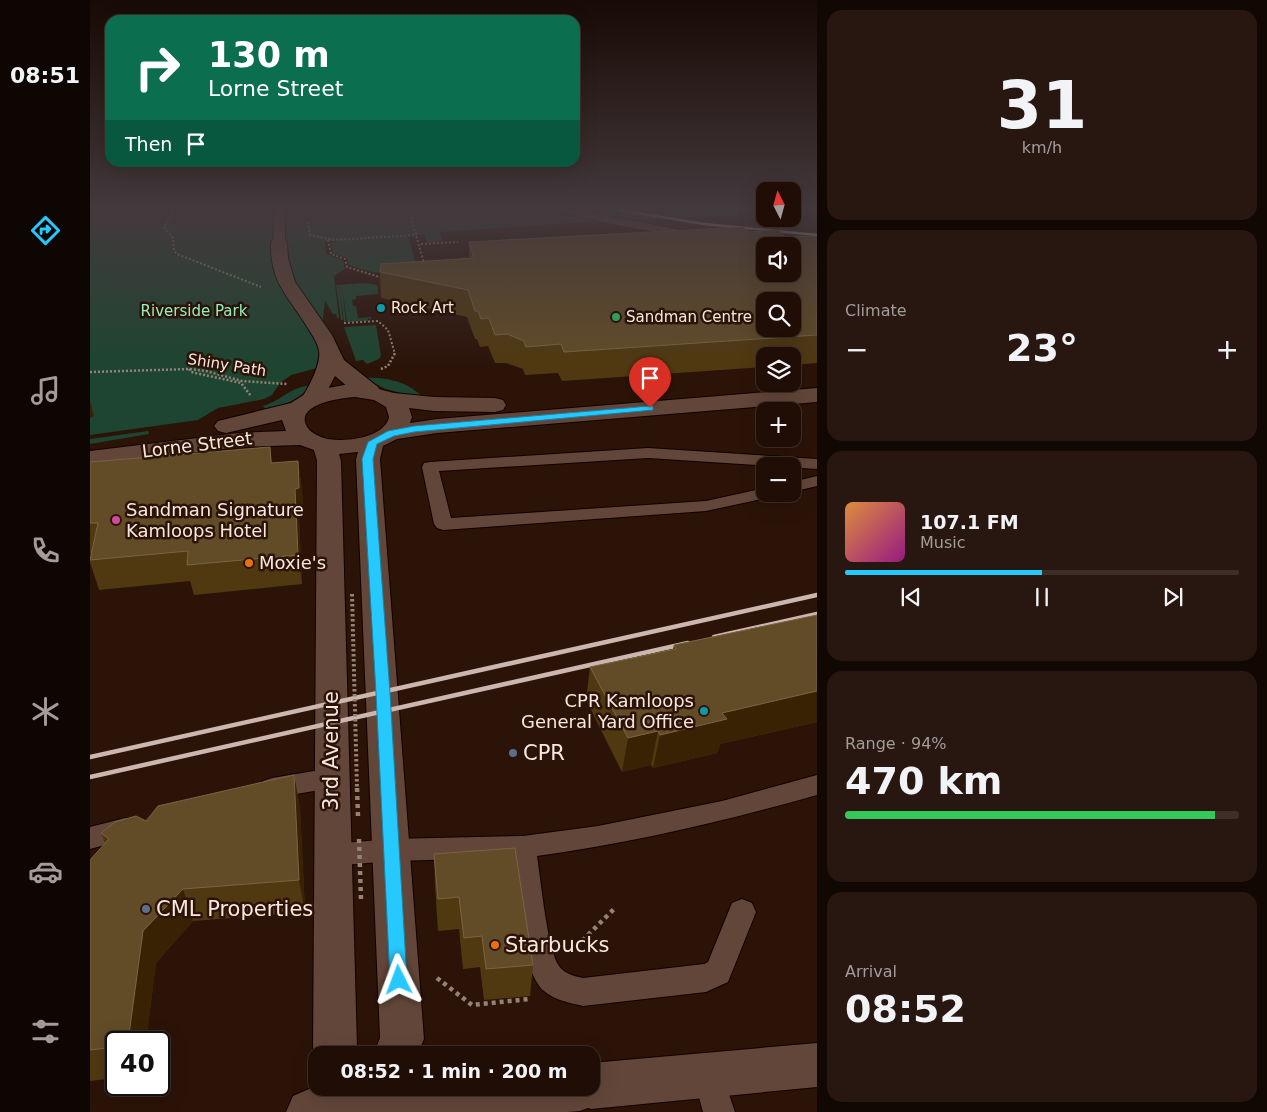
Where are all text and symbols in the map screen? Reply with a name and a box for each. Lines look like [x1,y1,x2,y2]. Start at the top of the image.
icon: right [125,35,190,100]
text: 130 m [208,35,330,75]
text: 08:51 [10,63,80,88]
text: 31 [997,68,1087,143]
text: Lorne Street [208,76,343,101]
icon: arrive [182,130,210,158]
text: Then [125,133,172,155]
text: km/h [1022,138,1062,157]
north arrow [756,182,801,228]
map controls [756,182,801,502]
icon: directions [28,213,63,248]
button: sound [756,237,801,282]
button: search [756,292,801,337]
place label: Rock Art [391,299,454,317]
text: Climate [845,301,907,320]
park label: Riverside Park [141,302,248,320]
marker: Rock Art [375,302,387,314]
place label: Sandman Centre [626,308,752,326]
marker: Sandman Centre [610,311,622,323]
text: 23° [1006,326,1078,370]
text: − [845,333,868,366]
text: + [1216,333,1239,366]
button: layers [756,347,801,392]
street label: Shiny Path [186,350,268,380]
pin [629,357,671,408]
icon: arrive [636,364,664,392]
icon: music [28,373,63,408]
button: + [756,402,801,447]
street label: Lorne Street [141,427,253,462]
button: − [756,457,801,502]
place label: Sandman Signature Kamloops Hotel [126,499,304,541]
text: 107.1 FM [920,511,1019,533]
marker: Sandman Signature Kamloops Hotel [110,514,122,526]
icon: phone [28,533,63,568]
text: Music [920,533,966,552]
place label: Moxie's [259,552,326,573]
marker: Moxie's [243,557,255,569]
icon: previous [897,583,925,611]
icon: pause [1028,583,1056,611]
icon: next [1159,583,1187,611]
place label: CPR Kamloops General Yard Office [521,690,694,732]
street label: 3rd Avenue [319,691,343,811]
icon: climate [28,694,63,729]
marker: CPR Kamloops General Yard Office [698,705,710,717]
text: Range · 94% [845,734,947,753]
place label: CPR [523,741,565,765]
marker: CPR [507,747,519,759]
text: 470 km [845,759,1002,803]
icon: car [28,854,63,889]
place label: CML Properties [156,897,313,921]
marker: CML Properties [140,903,152,915]
place label: Starbucks [505,933,609,957]
marker: Starbucks [489,939,501,951]
position arrow [372,953,424,1005]
text: Arrival [845,962,897,981]
text: 08:52 [845,987,966,1031]
icon: filters [28,1014,63,1049]
speed limit sign: 40 [105,1031,170,1096]
text: 08:52 · 1 min · 200 m [340,1060,568,1082]

